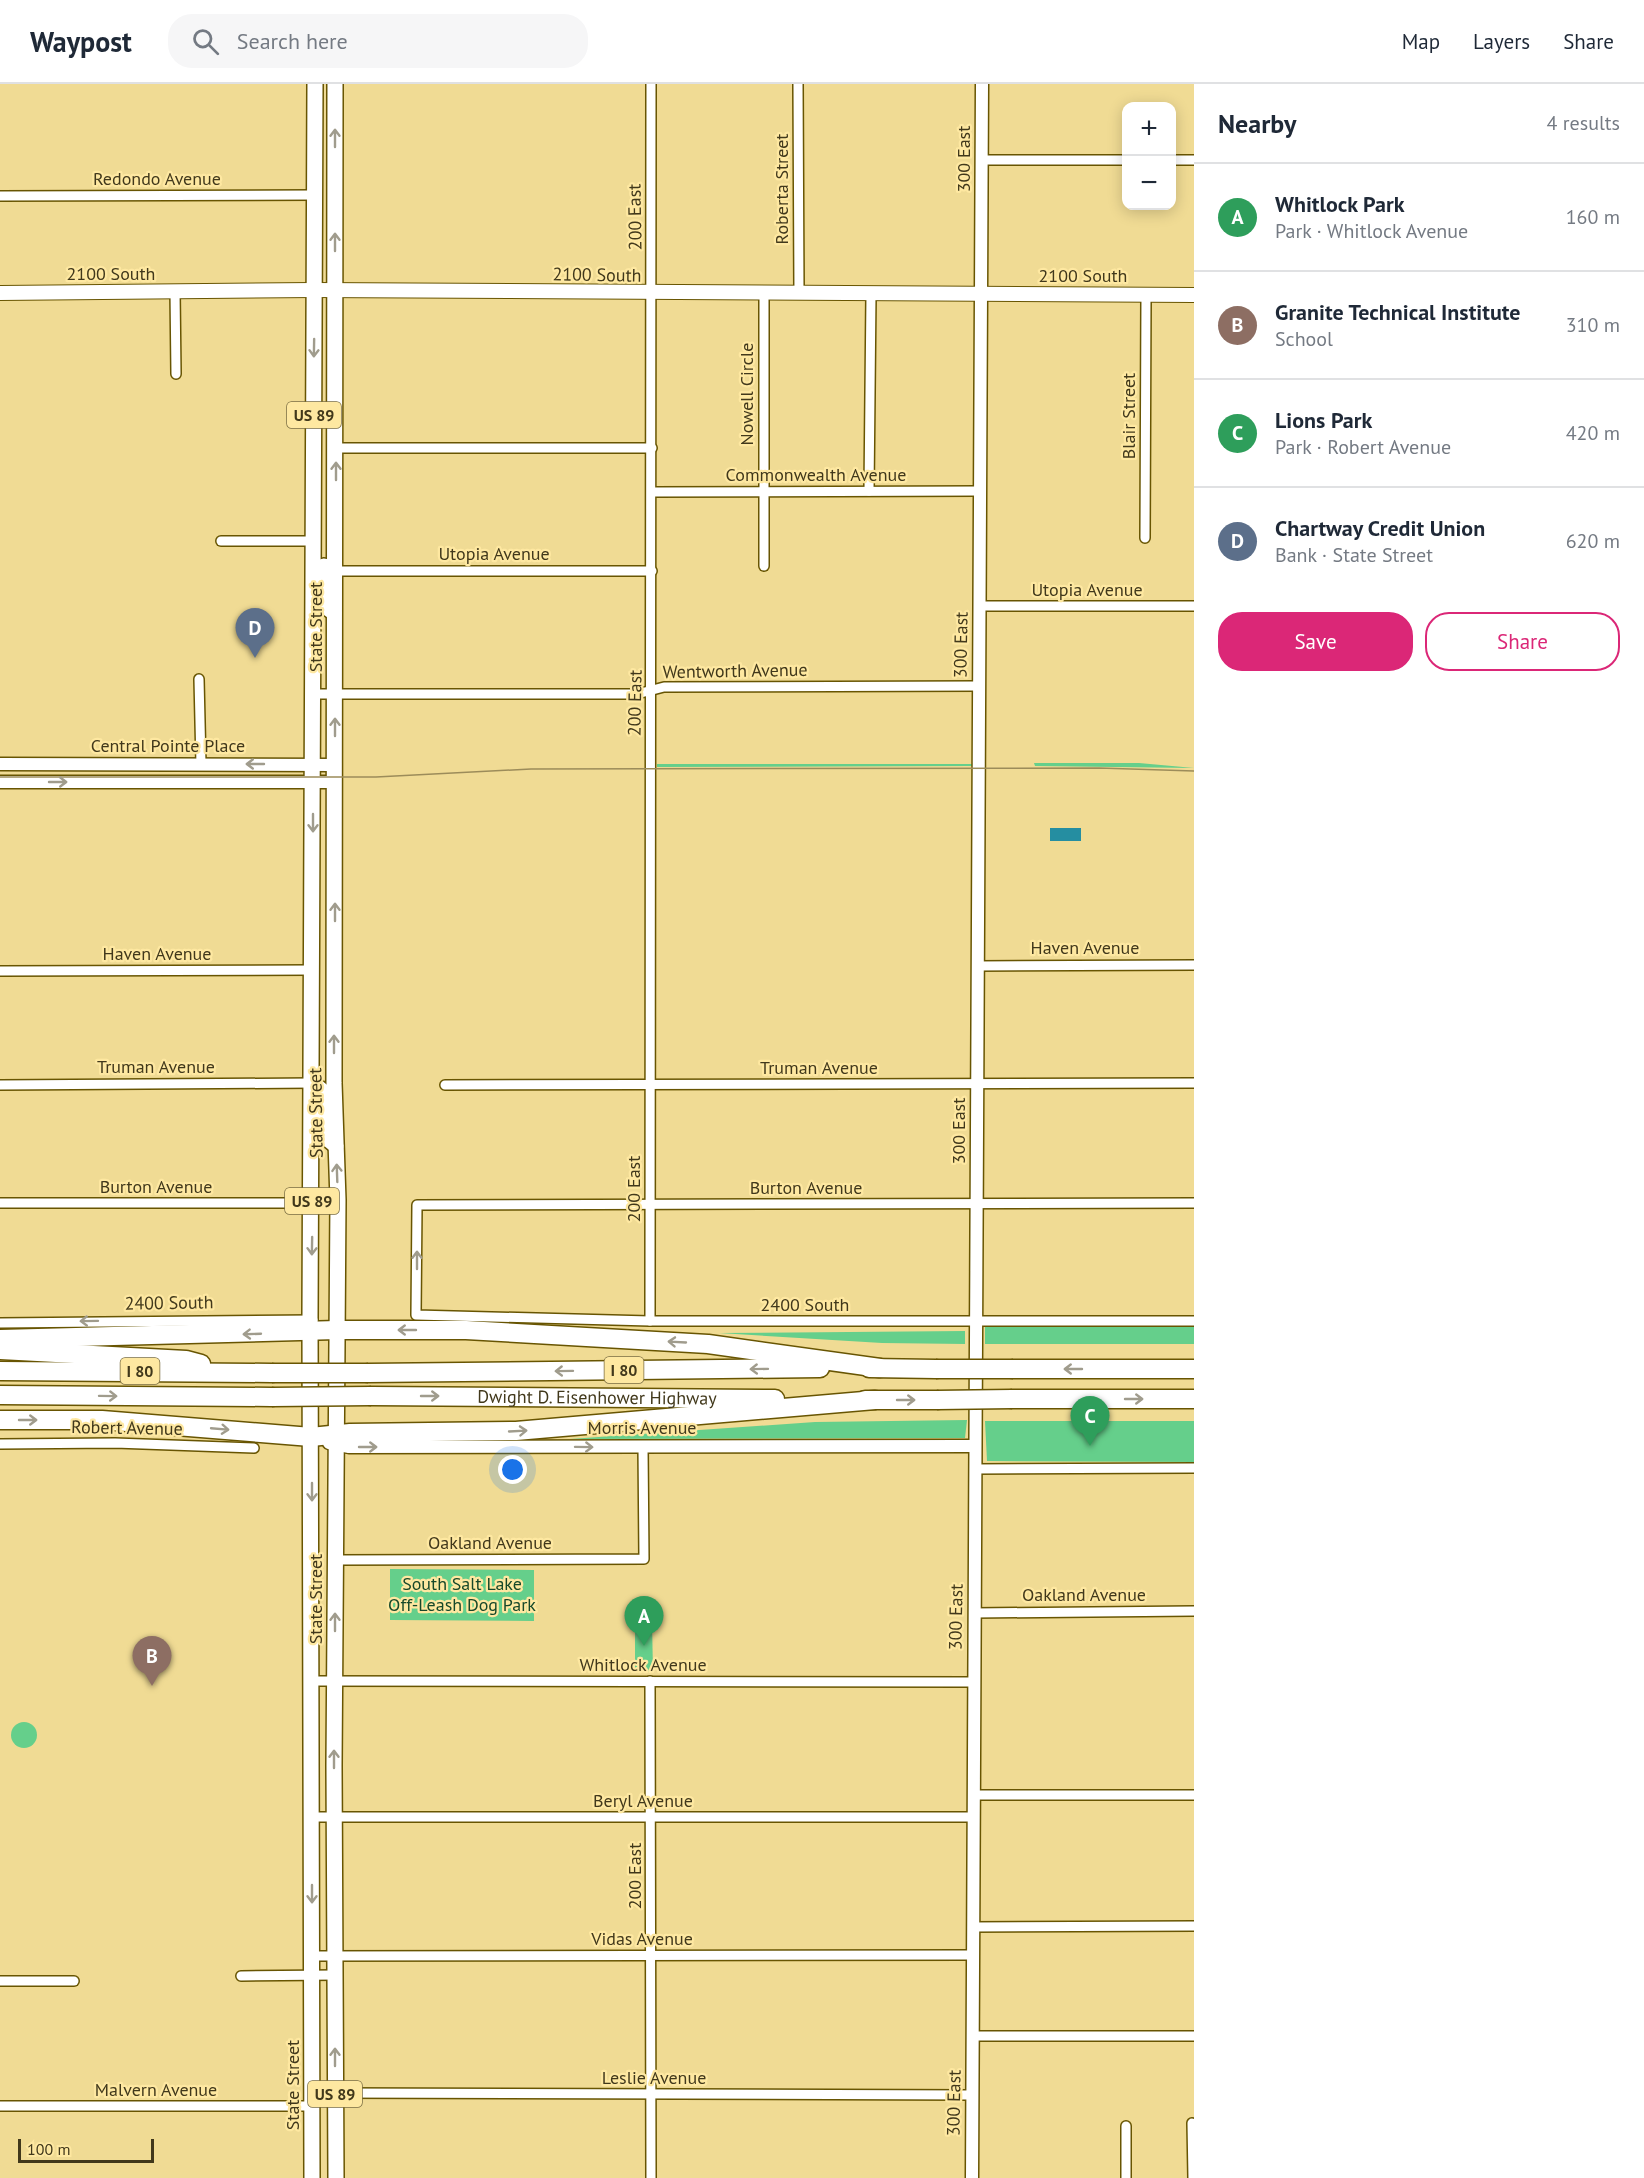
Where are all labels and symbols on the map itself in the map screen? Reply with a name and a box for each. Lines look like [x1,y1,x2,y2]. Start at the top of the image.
street label: 300 East [952,126,975,192]
one-way arrow [329,129,341,149]
street label: Roberta Street [770,134,793,244]
street label: Redondo Avenue [93,167,221,190]
street label: 200 East [622,184,647,250]
one-way arrow [329,232,341,252]
street label: 2100 South [67,262,155,285]
street label: 2100 South [552,262,642,287]
street label: 2100 South [1039,264,1127,287]
one-way arrow [308,338,320,358]
street label: Nowell Circle [735,343,758,445]
street label: Blair Street [1117,373,1140,459]
road number: US 89 [287,402,341,428]
one-way arrow [330,462,342,482]
street label: Commonwealth Avenue [726,463,906,486]
street label: Utopia Avenue [438,542,550,565]
street label: Utopia Avenue [1031,578,1143,601]
street label: State Street [304,582,327,672]
pin: D [236,608,274,658]
street label: 300 East [948,612,973,678]
street label: Wentworth Avenue [662,658,808,683]
street label: 200 East [622,670,647,736]
one-way arrow [329,717,341,737]
street label: Central Pointe Place [91,734,245,757]
one-way arrow [246,758,266,770]
one-way arrow [48,777,68,788]
one-way arrow [307,813,319,833]
one-way arrow [329,903,341,923]
street label: Haven Avenue [1031,936,1139,959]
street label: Haven Avenue [103,942,211,965]
one-way arrow [328,1034,340,1054]
street label: Truman Avenue [97,1055,215,1078]
street label: Truman Avenue [760,1056,878,1079]
street label: State Street [303,1068,328,1158]
street label: 300 East [947,1098,970,1164]
street label: 200 East [622,1156,645,1222]
one-way arrow [331,1164,343,1184]
street label: Burton Avenue [100,1175,212,1198]
street label: Burton Avenue [750,1176,862,1199]
road number: US 89 [285,1188,339,1214]
one-way arrow [306,1236,317,1256]
one-way arrow [411,1251,423,1271]
street label: 2400 South [124,1290,214,1315]
street label: 2400 South [761,1293,849,1316]
one-way arrow [80,1316,100,1327]
one-way arrow [398,1324,418,1336]
one-way arrow [242,1328,262,1339]
one-way arrow [667,1336,687,1347]
road number: I 80 [604,1357,644,1383]
road number: I 80 [120,1358,160,1384]
one-way arrow [749,1363,769,1375]
one-way arrow [1063,1363,1083,1375]
one-way arrow [554,1365,574,1377]
street label: Dwight D. Eisenhower Highway [477,1385,717,1410]
one-way arrow [98,1390,118,1402]
one-way arrow [419,1390,439,1402]
one-way arrow [1123,1393,1143,1405]
one-way arrow [896,1394,916,1406]
pin: C [1070,1396,1110,1446]
one-way arrow [18,1414,38,1426]
street label: Robert Avenue [71,1415,183,1440]
street label: Morris Avenue [588,1416,696,1439]
one-way arrow [209,1424,229,1435]
one-way arrow [507,1425,527,1436]
one-way arrow [358,1441,378,1453]
one-way arrow [574,1441,594,1452]
your location [498,1455,527,1484]
one-way arrow [306,1481,318,1501]
street label: Oakland Avenue [428,1531,552,1554]
street label: State Street [304,1554,327,1644]
park label: South Salt Lake Off-Leash Dog Park [388,1572,536,1616]
street label: Oakland Avenue [1022,1583,1146,1606]
street label: 300 East [943,1584,968,1650]
pin: A [624,1596,664,1646]
one-way arrow [329,1613,341,1633]
pin: B [132,1636,172,1686]
street label: Whitlock Avenue [579,1653,707,1676]
one-way arrow [328,1750,340,1770]
street label: Beryl Avenue [593,1789,693,1812]
street label: 200 East [623,1843,646,1909]
one-way arrow [306,1883,318,1903]
street label: Vidas Avenue [590,1927,693,1950]
street label: State Street [281,2040,304,2130]
one-way arrow [329,2047,341,2067]
street label: Leslie Avenue [602,2066,706,2089]
street label: 300 East [941,2070,966,2136]
street label: Malvern Avenue [95,2078,217,2101]
road number: US 89 [308,2081,362,2107]
scale bar [18,2136,154,2164]

